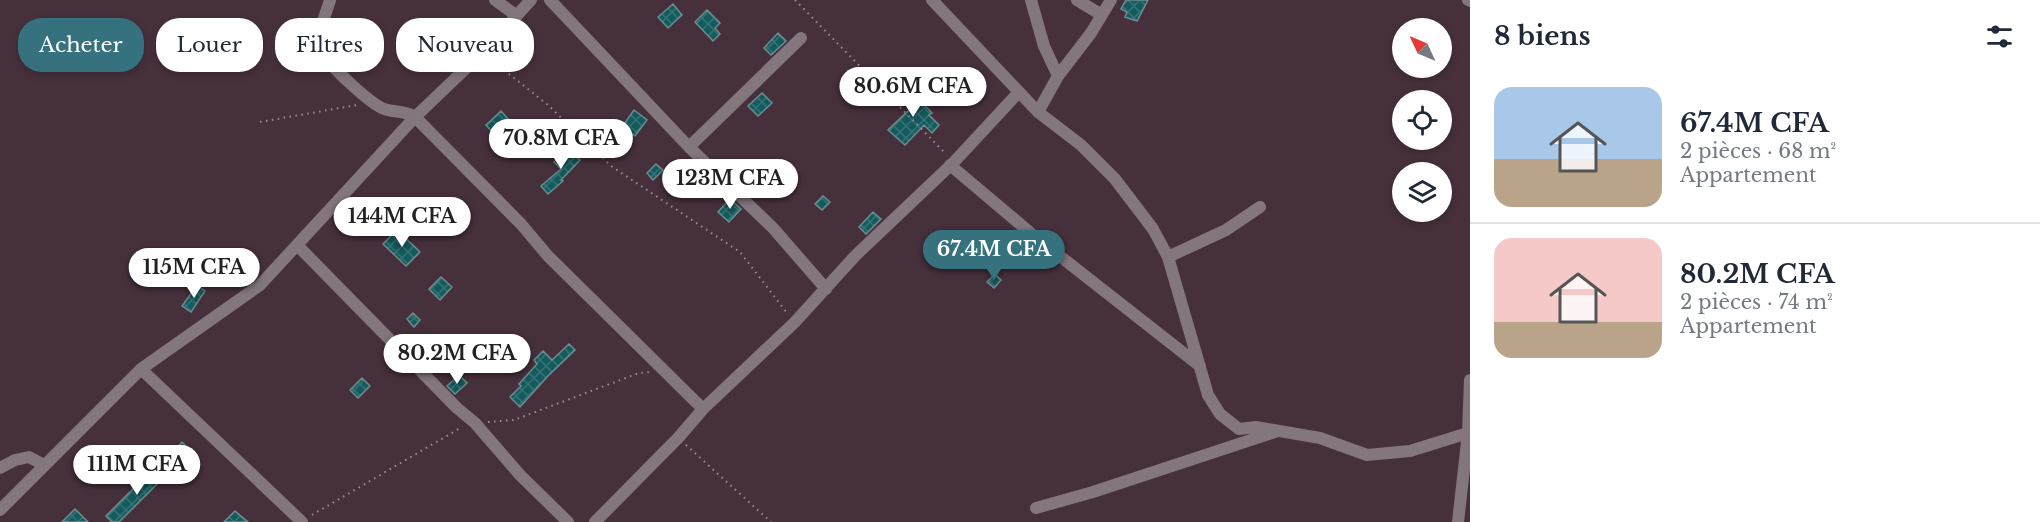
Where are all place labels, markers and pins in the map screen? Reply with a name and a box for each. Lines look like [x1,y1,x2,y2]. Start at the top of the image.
pin: 80.6M CFA [844,67,982,118]
pin: 70.8M CFA [492,119,630,170]
pin: 123M CFA [668,159,792,210]
pin: 144M CFA [340,197,464,248]
pin: 67.4M CFA [925,230,1063,281]
pin: 115M CFA [132,248,256,299]
pin: 80.2M CFA [388,334,526,385]
pin: 111M CFA [75,445,199,496]

